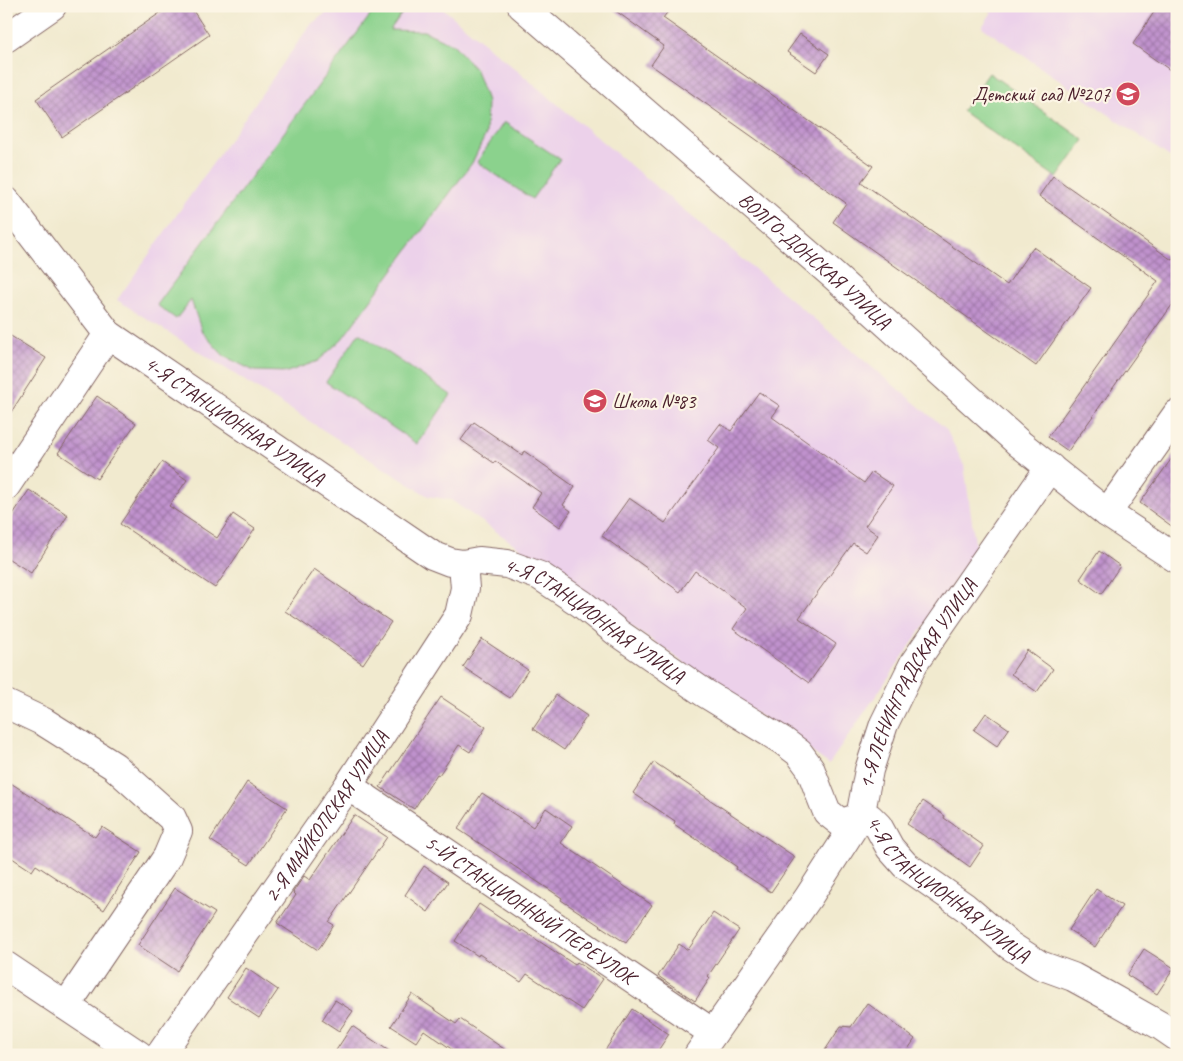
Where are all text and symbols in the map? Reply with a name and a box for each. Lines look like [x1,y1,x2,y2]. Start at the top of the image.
school or university icon: Детский сад №207 [1115,81,1141,107]
place label: Детский сад №207 [972,82,1111,107]
street label: ВОЛГО-ДОНСКАЯ УЛИЦА [734,187,897,335]
street label: 4-Я СТАНЦИОННАЯ УЛИЦА [140,350,330,491]
school or university icon: Школа №83 [582,388,608,414]
place label: Школа №83 [612,389,697,414]
street label: 4-Я СТАНЦИОННАЯ УЛИЦА [501,552,690,689]
street label: 1-Я ЛЕНИНГРАДСКАЯ УЛИЦА [853,573,982,790]
street label: 2-Я МАЙКОПСКАЯ УЛИЦА [259,725,394,906]
street label: 4-Я СТАНЦИОННАЯ УЛИЦА [862,810,1035,968]
street label: 5-Й СТАНЦИОННЫЙ ПЕРЕУЛОК [420,829,643,991]

